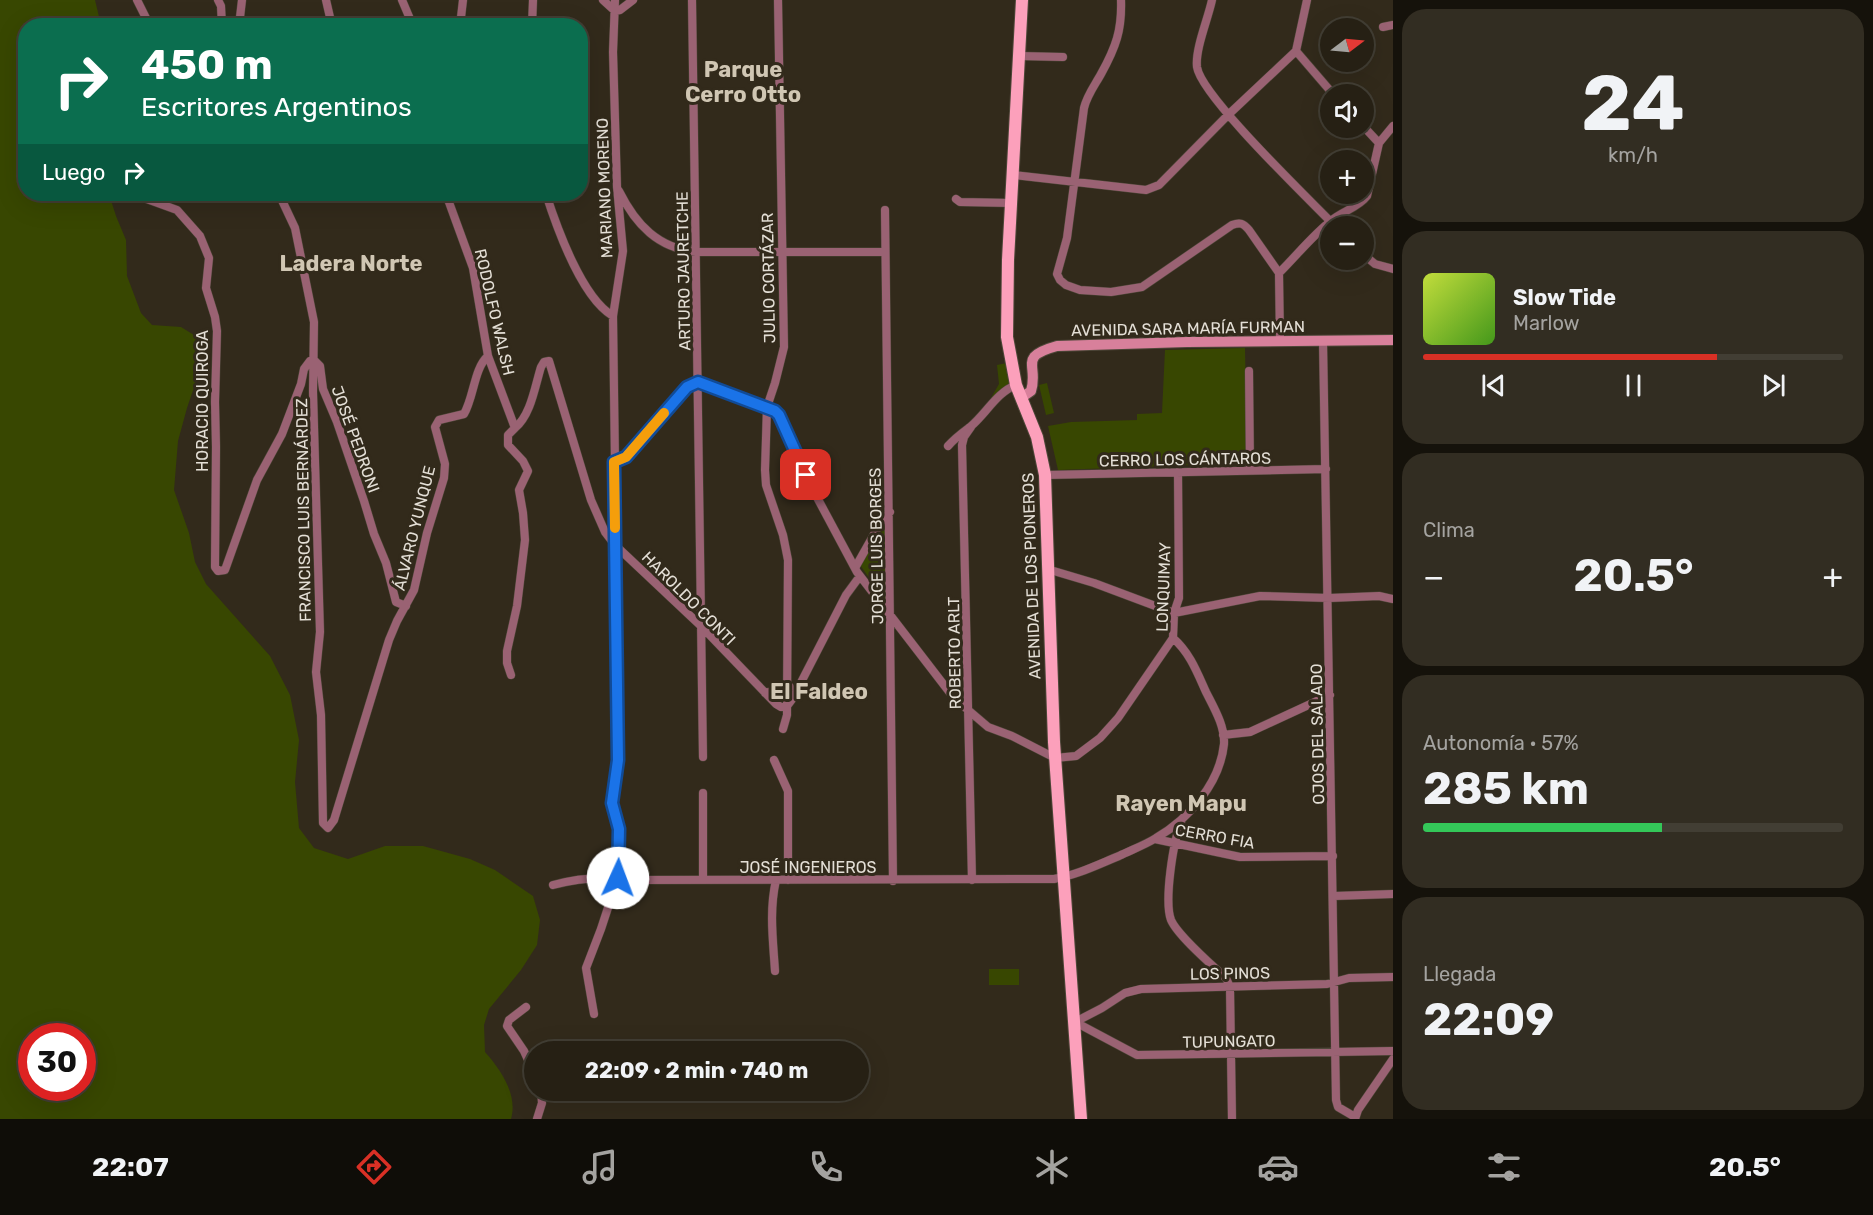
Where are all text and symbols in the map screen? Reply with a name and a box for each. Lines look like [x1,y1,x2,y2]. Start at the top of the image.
north arrow [1320,18,1374,72]
map controls [1320,18,1374,270]
text: 450 m [141,40,273,90]
icon: right [42,42,120,120]
district label: Parque Cerro Otto [685,56,801,108]
text: 24 [1581,57,1685,150]
button: sound [1320,84,1374,138]
text: Escritores Argentinos [141,91,412,123]
street label: MARIANO MORENO [593,117,616,259]
text: km/h [1608,143,1658,167]
button: + [1320,150,1374,204]
icon: right [117,156,150,189]
text: Luego [42,159,105,186]
street label: ARTURO JAURETCHE [673,191,694,351]
street label: JULIO CORTÁZAR [758,212,779,344]
button: − [1320,216,1374,270]
street label: RODOLFO WALSH [471,247,518,377]
district label: Ladera Norte [279,250,423,277]
text: Slow Tide [1513,284,1616,311]
text: Marlow [1513,311,1580,335]
street label: AVENIDA SARA MARÍA FURMAN [1071,317,1305,340]
street label: HORACIO QUIROGA [193,330,212,472]
icon: previous [1477,369,1510,402]
icon: pause [1617,369,1650,402]
icon: next [1757,369,1790,402]
street label: JOSÉ PEDRONI [327,383,384,495]
street label: FRANCISCO LUIS BERNÁRDEZ [292,398,315,622]
street label: CERRO LOS CÁNTAROS [1099,448,1271,470]
pin [780,449,831,500]
icon: arrive [789,458,822,491]
street label: ÁLVARO YUNQUE [390,464,439,592]
street label: JORGE LUIS BORGES [866,467,887,624]
street label: AVENIDA DE LOS PIONEROS [1018,472,1045,679]
text: Clima [1423,518,1475,542]
street label: LONQUIMAY [1152,542,1175,632]
street label: HAROLDO CONTI [638,548,739,649]
text: 20.5° [1574,549,1693,602]
text: − [1423,557,1444,596]
text: + [1822,557,1843,596]
street label: ROBERTO ARLT [944,596,965,710]
street label: OJOS DEL SALADO [1307,663,1328,805]
district label: El Faldeo [770,678,868,705]
text: Autonomía · 57% [1423,731,1579,755]
text: 285 km [1423,762,1589,815]
district label: Rayen Mapu [1115,790,1247,817]
street label: CERRO FIA [1174,820,1256,853]
position arrow [586,846,650,910]
street label: JOSÉ INGENIEROS [739,858,877,877]
text: Llegada [1423,962,1496,986]
street label: LOS PINOS [1190,963,1270,984]
text: 22:09 [1423,993,1554,1046]
speed limit sign: 30 [18,1023,96,1101]
street label: TUPUNGATO [1182,1031,1276,1052]
text: 22:09 · 2 min · 740 m [585,1057,808,1084]
icon: directions [353,1146,395,1188]
icon: music [579,1146,621,1188]
icon: phone [805,1146,847,1188]
icon: climate [1031,1146,1073,1188]
icon: car [1257,1146,1299,1188]
icon: filters [1483,1146,1525,1188]
text: 22:07 [92,1151,169,1183]
text: 20.5° [1709,1151,1781,1183]

